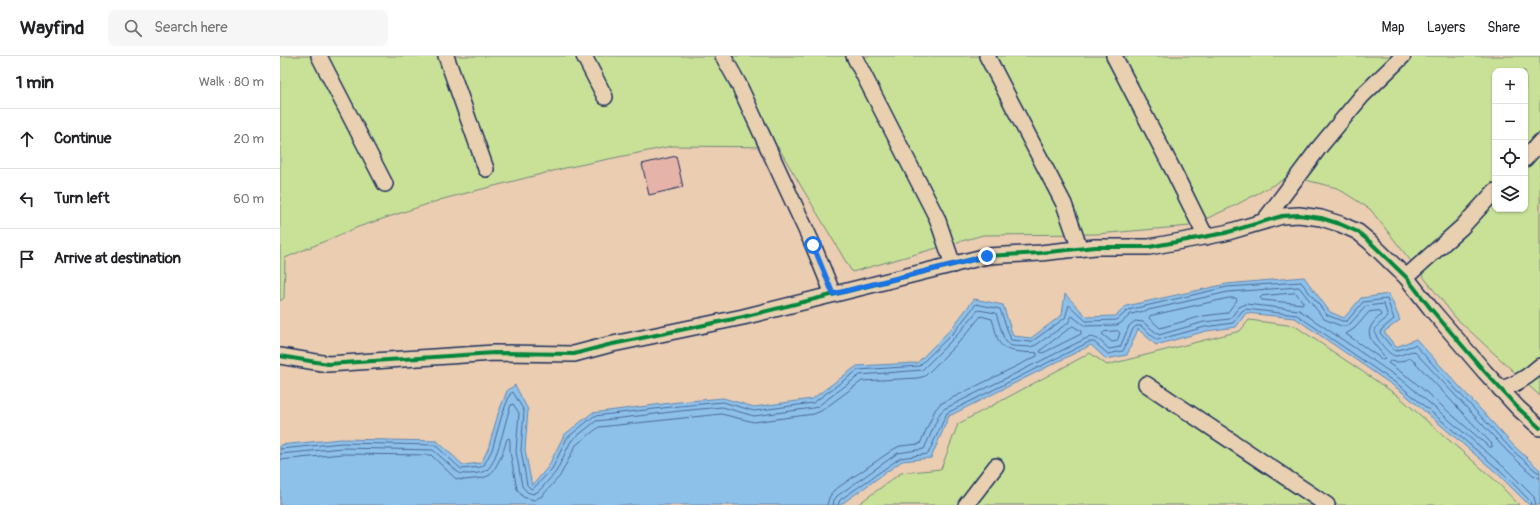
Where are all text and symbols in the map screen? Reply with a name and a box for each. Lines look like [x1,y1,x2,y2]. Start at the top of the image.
search box [108,10,388,46]
text: Wayfind [20,16,84,40]
icon: search [122,17,144,39]
text: Search here [154,18,228,37]
text: Map [1382,19,1405,36]
text: Layers [1427,19,1465,36]
text: Share [1487,19,1520,36]
map controls [1492,68,1528,212]
button: + [1492,68,1528,104]
text: 1 min [16,72,54,93]
text: Walk · 80 m [199,74,264,90]
button: − [1492,104,1528,140]
icon: ahead [16,128,38,150]
text: Continue [54,129,112,148]
text: 20 m [233,131,264,147]
button: locate [1492,140,1528,176]
button: layers [1492,176,1528,212]
icon: left [16,188,38,210]
text: Turn left [54,189,110,208]
text: 60 m [233,191,264,207]
route start [804,236,822,254]
route end [978,247,996,265]
icon: arrive [16,248,38,270]
text: Arrive at destination [54,249,181,268]

